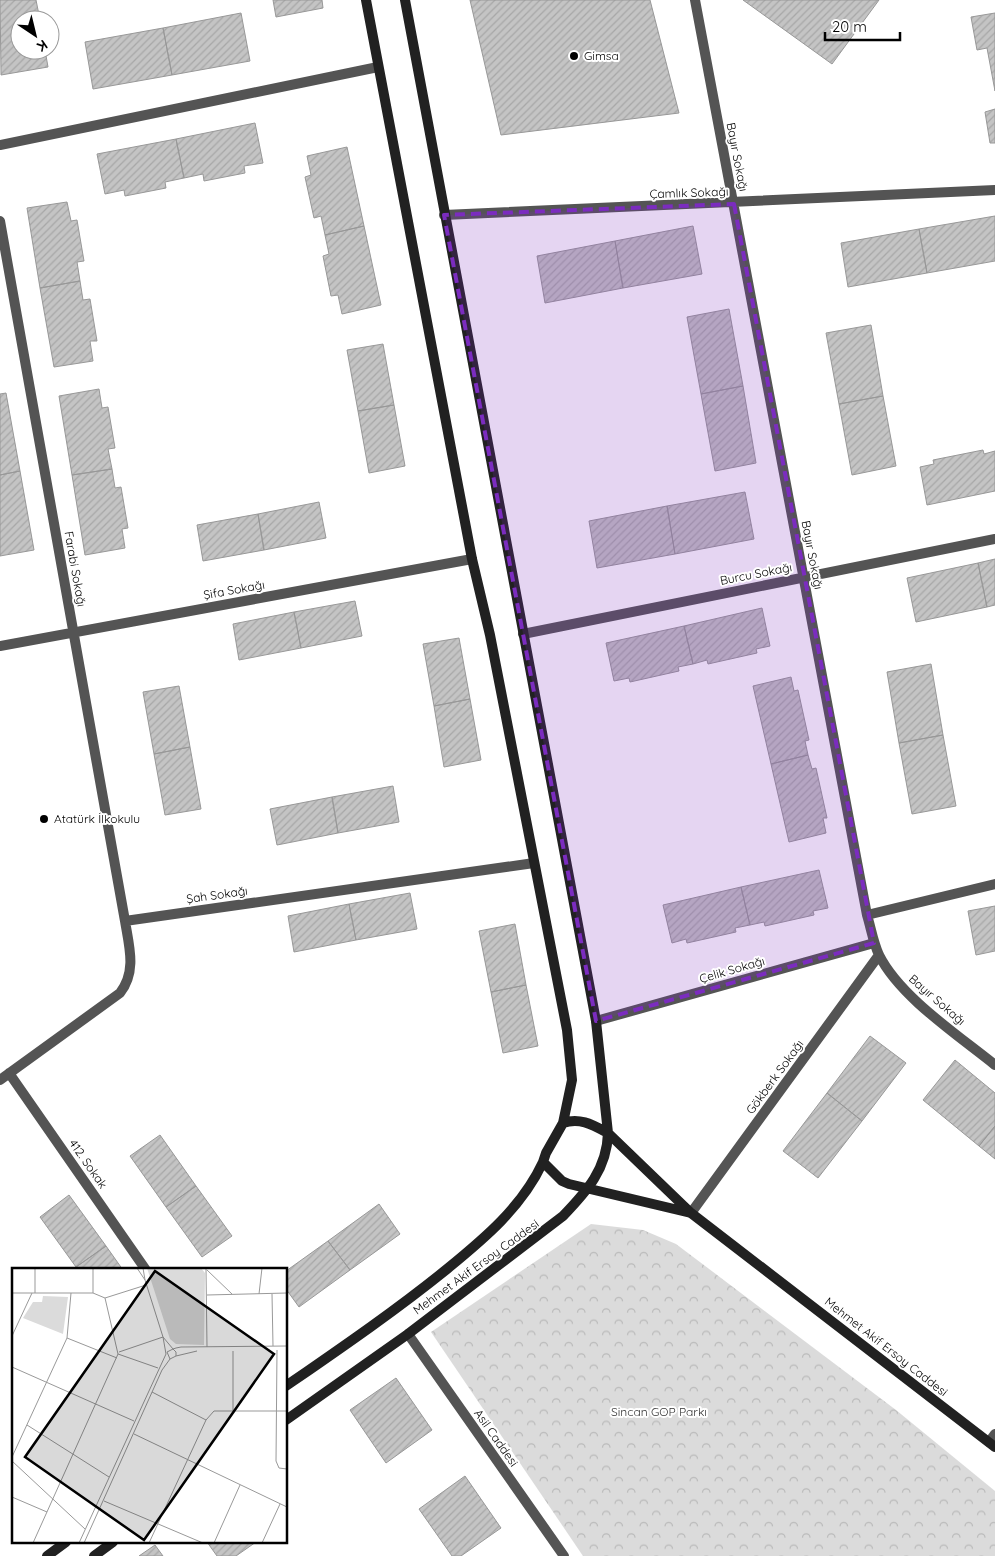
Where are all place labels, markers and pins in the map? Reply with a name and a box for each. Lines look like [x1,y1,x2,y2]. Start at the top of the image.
place label: Gimsa [584,48,619,63]
marker: Gimsa [568,50,580,62]
place label: Atatürk İlkokulu [54,811,140,826]
marker: Atatürk İlkokulu [38,813,50,825]

